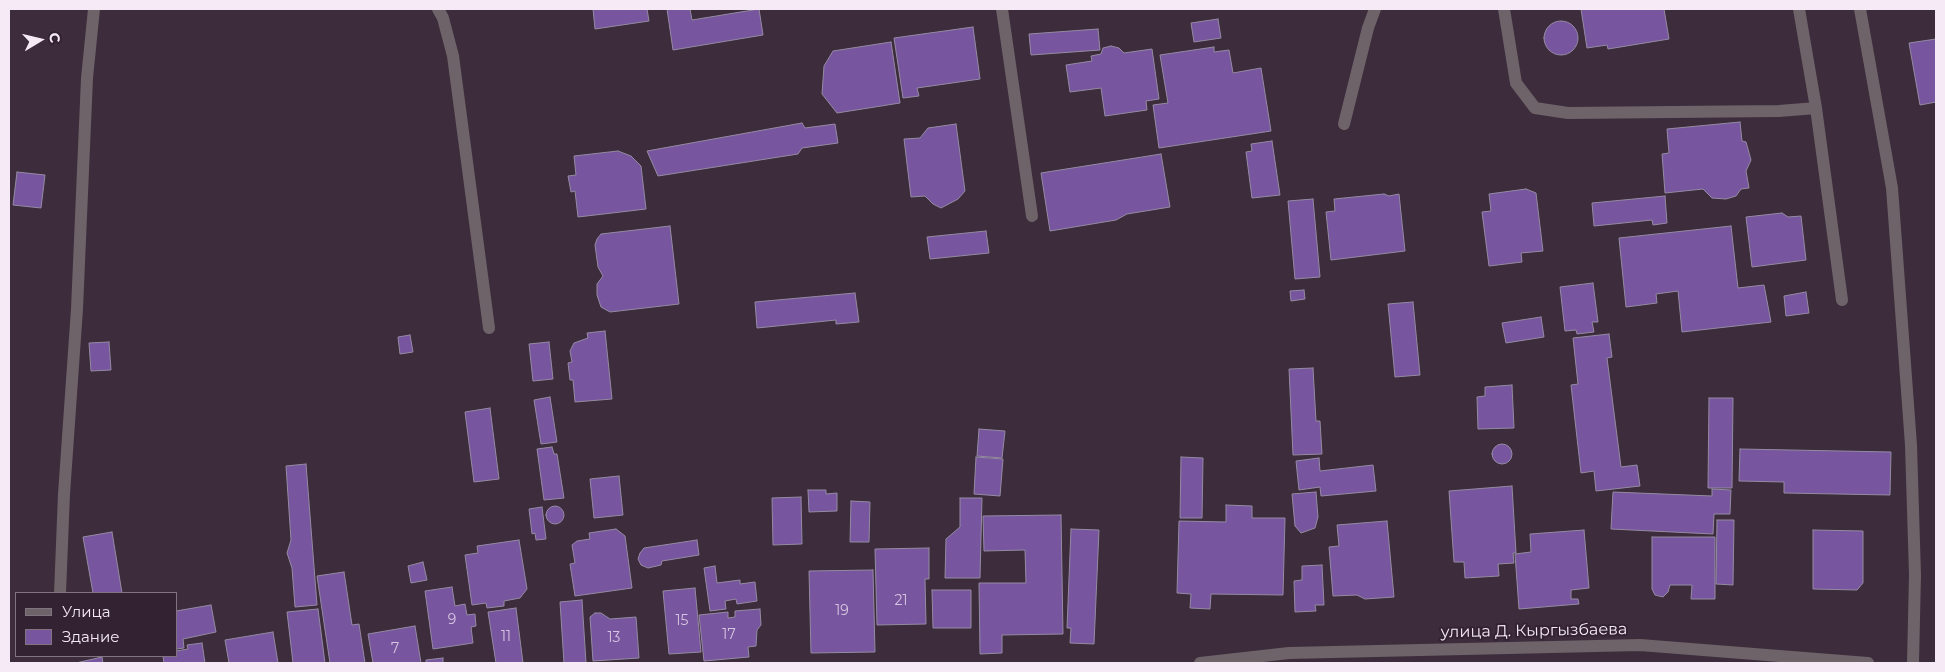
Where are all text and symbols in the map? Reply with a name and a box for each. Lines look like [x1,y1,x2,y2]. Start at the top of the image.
north arrow [15,15,65,65]
text: С [45,31,64,44]
legend [15,592,178,657]
house number: 21 [894,593,908,609]
text: Улица [62,602,110,621]
house number: 19 [835,603,849,619]
house number: 9 [448,612,456,628]
house number: 15 [676,613,688,629]
street label: улица Д. Кыргызбаева [1441,620,1627,642]
text: Здание [62,627,120,646]
house number: 17 [722,627,736,643]
house number: 11 [501,629,511,645]
house number: 13 [608,630,620,646]
house number: 7 [391,641,399,657]

